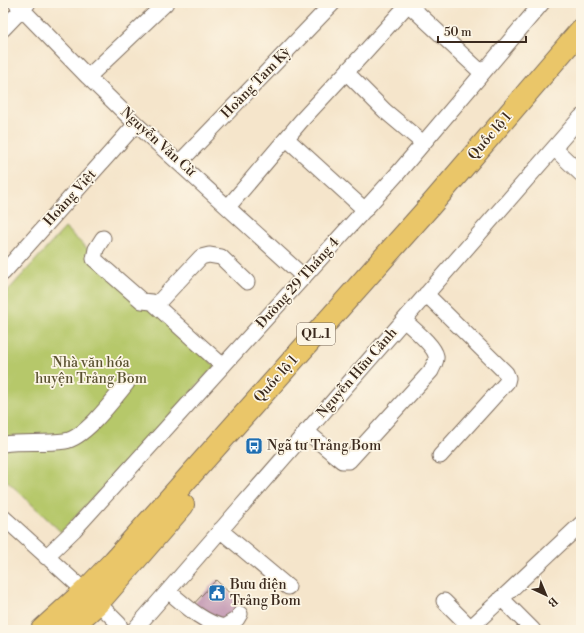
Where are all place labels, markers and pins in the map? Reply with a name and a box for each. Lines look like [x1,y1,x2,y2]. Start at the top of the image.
bus stop icon: Ngã tư Trảng Bom [244,436,264,456]
place label: Ngã tư Trảng Bom [267,437,381,455]
place label: Bưu điện Trảng Bom [229,576,301,610]
public building icon: Bưu điện Trảng Bom [207,583,227,603]

